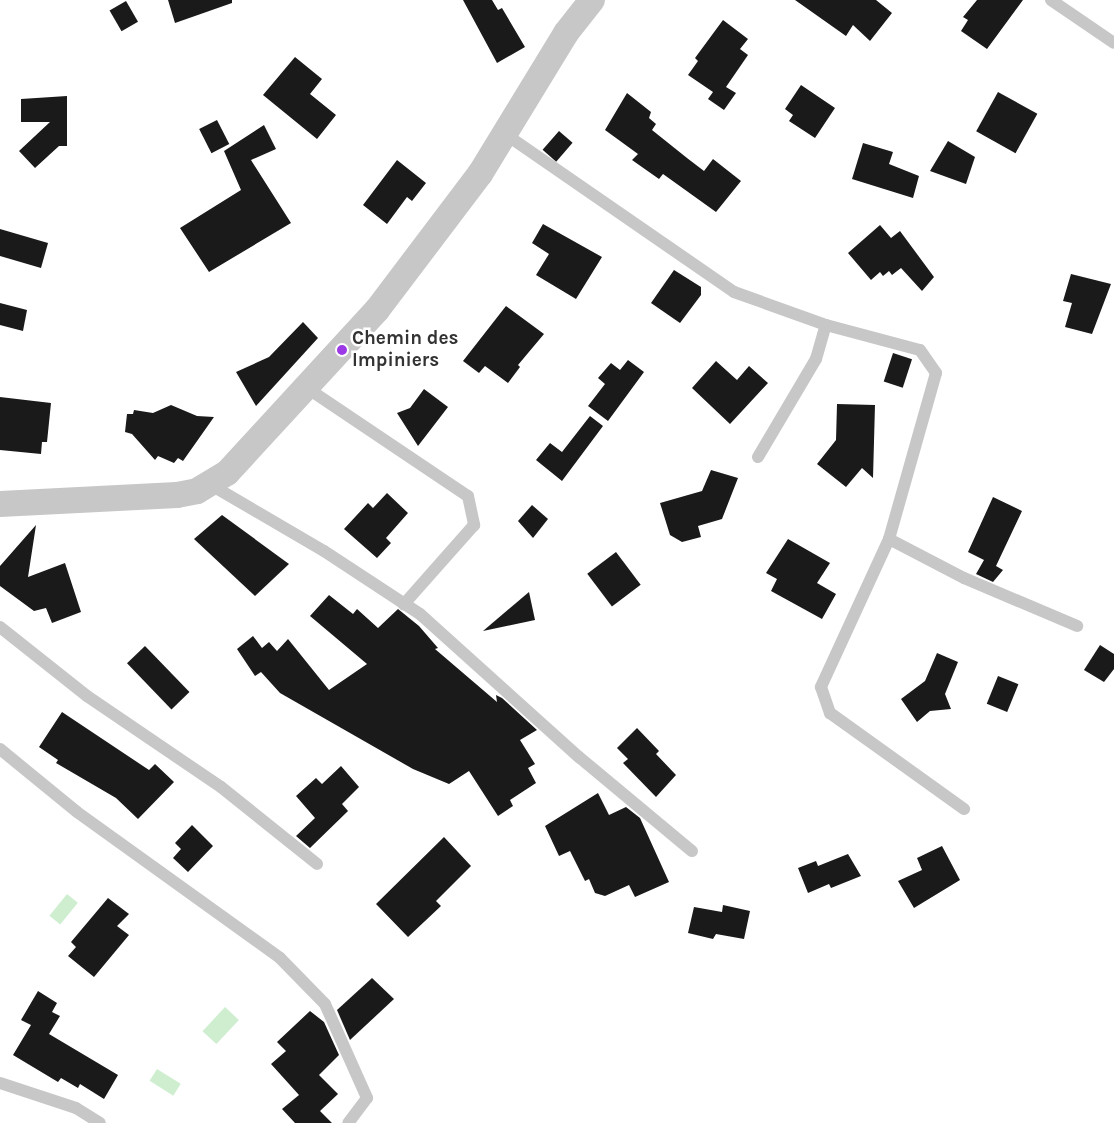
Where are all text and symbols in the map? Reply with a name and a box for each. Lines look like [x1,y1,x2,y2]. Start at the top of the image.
place label: Chemin des Impiniers [352,328,459,372]
marker: Chemin des Impiniers [336,344,348,356]

